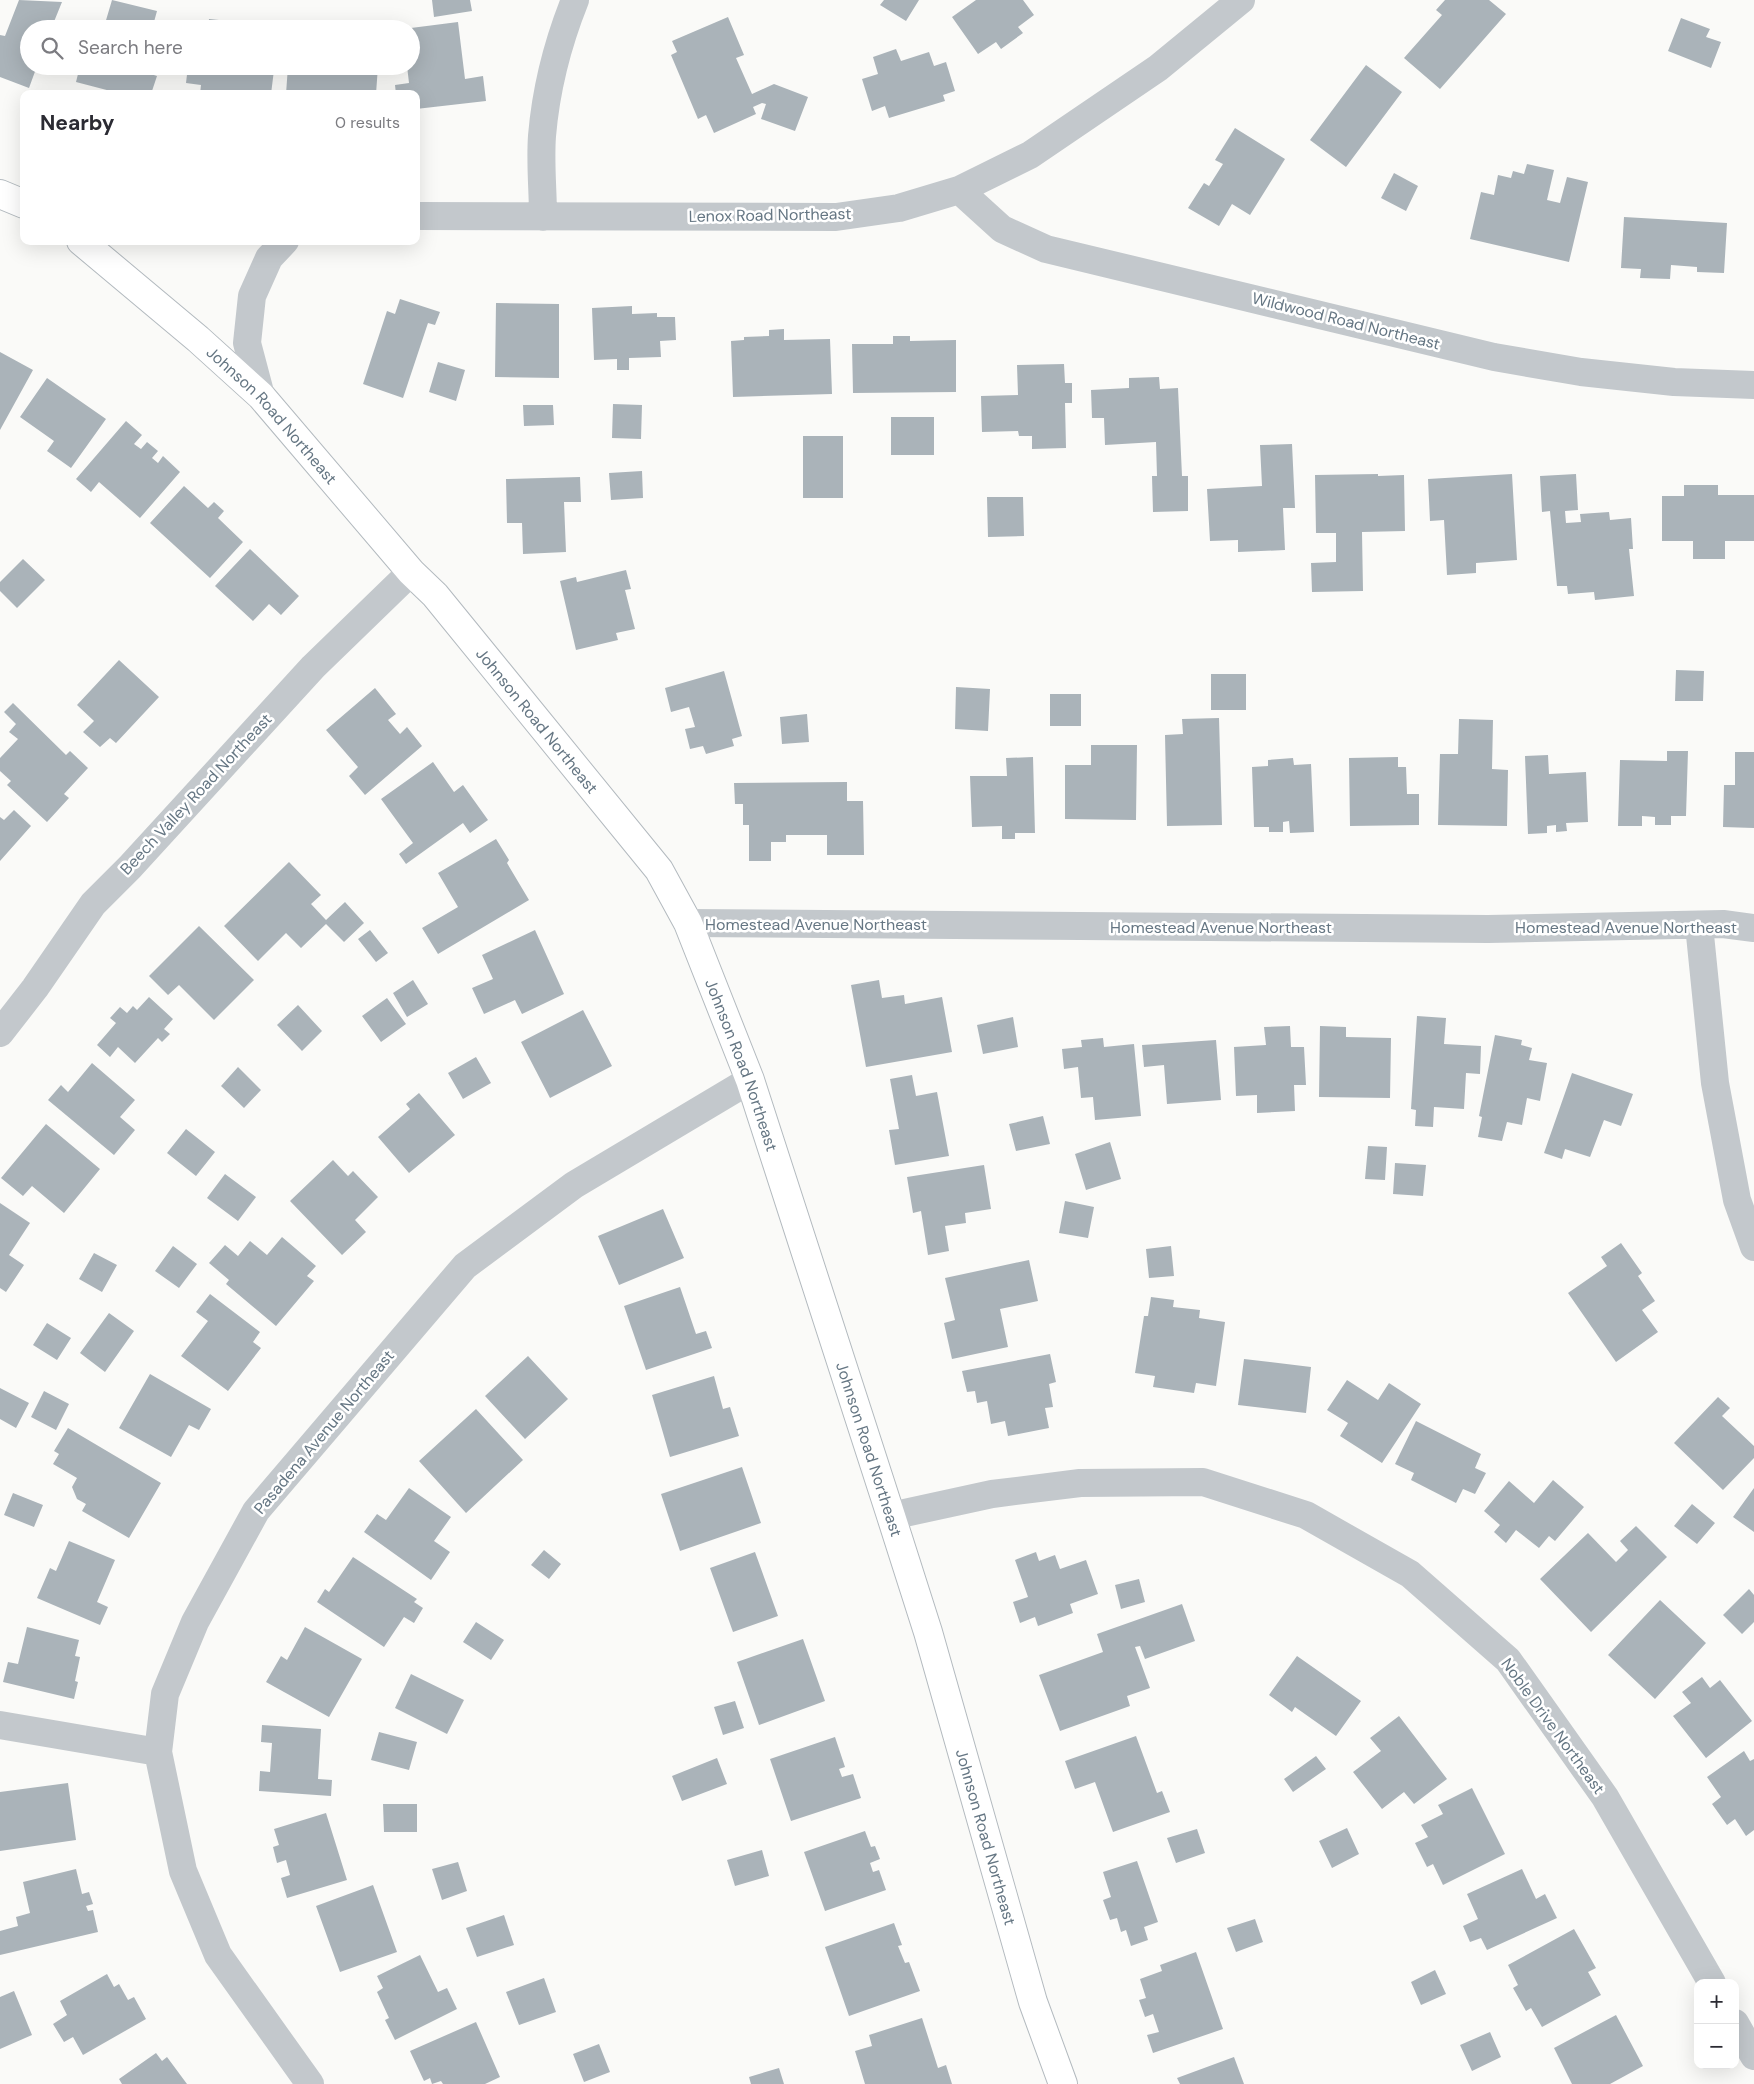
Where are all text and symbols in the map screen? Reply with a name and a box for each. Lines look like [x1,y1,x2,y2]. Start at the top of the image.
search box [20,20,420,75]
icon: search [38,34,66,62]
text: Search here [78,35,183,60]
text: Nearby [40,109,114,137]
text: 0 results [335,112,400,133]
street label: Lenox Road Northeast [688,203,852,227]
street label: Wildwood Road Northeast [1250,287,1442,355]
street label: Johnson Road Northeast [202,341,342,488]
street label: Johnson Road Northeast [472,643,603,798]
street label: Beech Valley Road Northeast [116,709,276,879]
street label: Homestead Avenue Northeast [705,914,927,935]
street label: Homestead Avenue Northeast [1110,917,1332,938]
street label: Homestead Avenue Northeast [1515,917,1737,938]
street label: Johnson Road Northeast [701,976,783,1154]
street label: Pasadena Avenue Northeast [249,1346,399,1518]
street label: Johnson Road Northeast [831,1359,907,1539]
street label: Noble Drive Northeast [1497,1654,1609,1798]
street label: Johnson Road Northeast [951,1746,1021,1927]
map controls [1694,1979,1739,2069]
button: + [1694,1979,1739,2024]
button: − [1694,2024,1739,2069]

